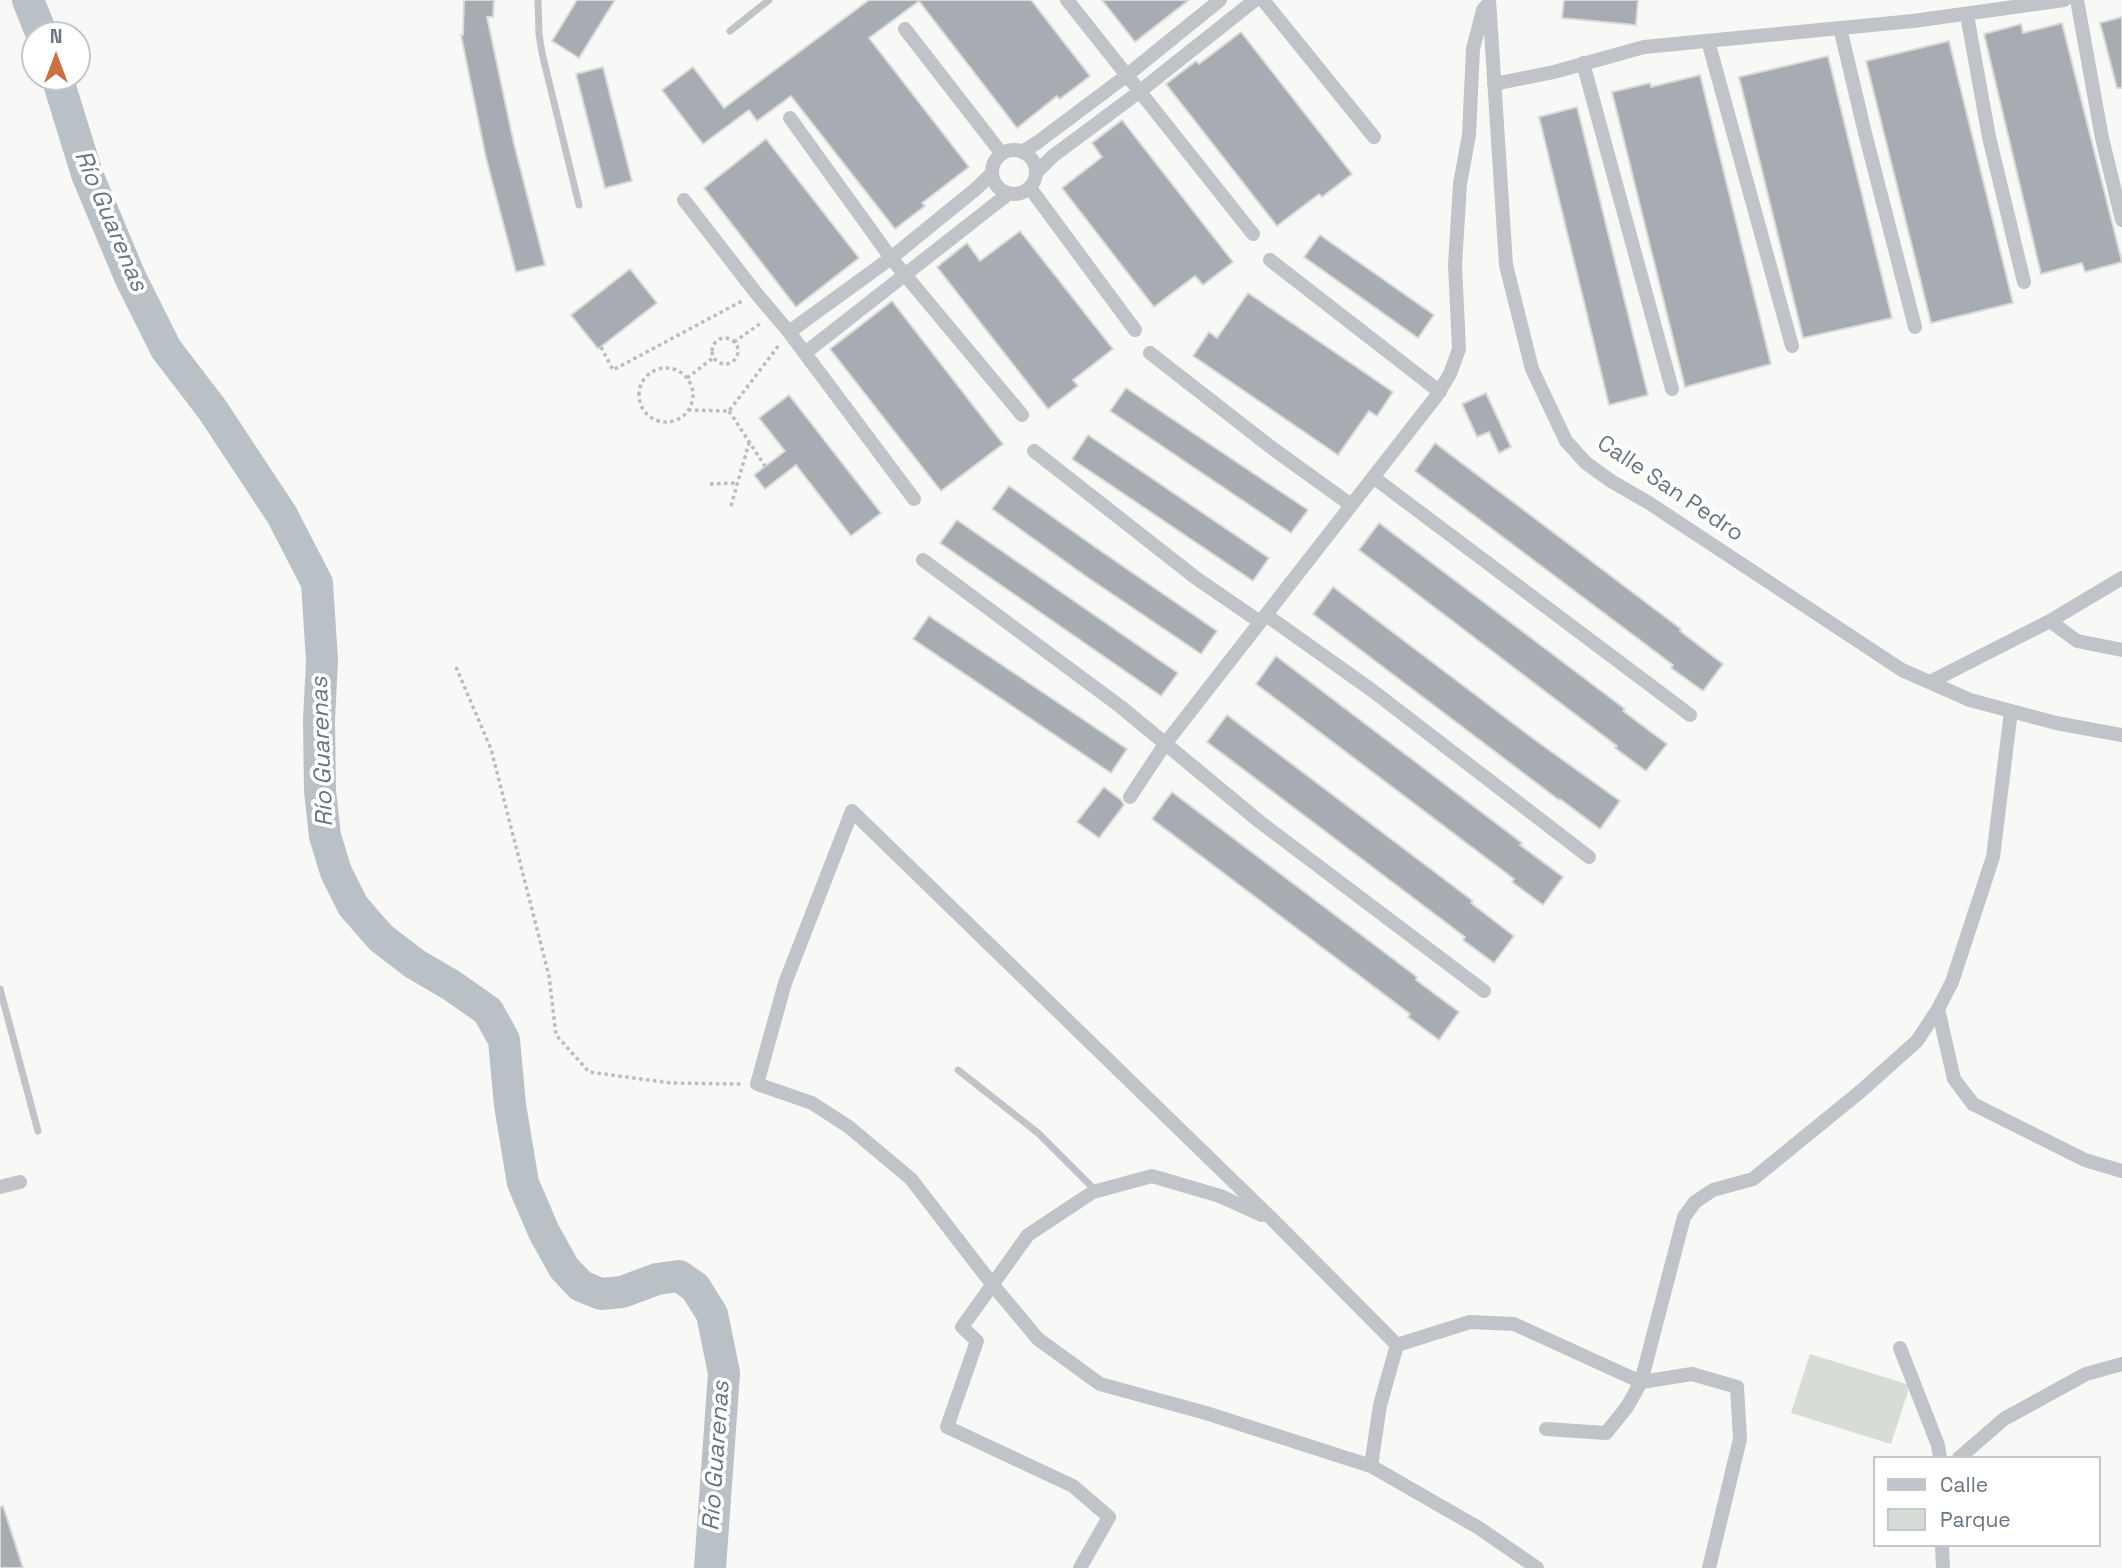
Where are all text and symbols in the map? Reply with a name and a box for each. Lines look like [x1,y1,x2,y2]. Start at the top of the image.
north arrow [21,21,91,91]
text: N [50,24,62,49]
water label: Río Guarenas [67,146,153,296]
street label: Calle San Pedro [1592,430,1748,548]
water label: Río Guarenas [306,676,340,828]
water label: Río Guarenas [697,1380,737,1532]
legend [1874,1456,2101,1547]
text: Calle [1940,1471,1988,1498]
text: Parque [1940,1506,2011,1533]

